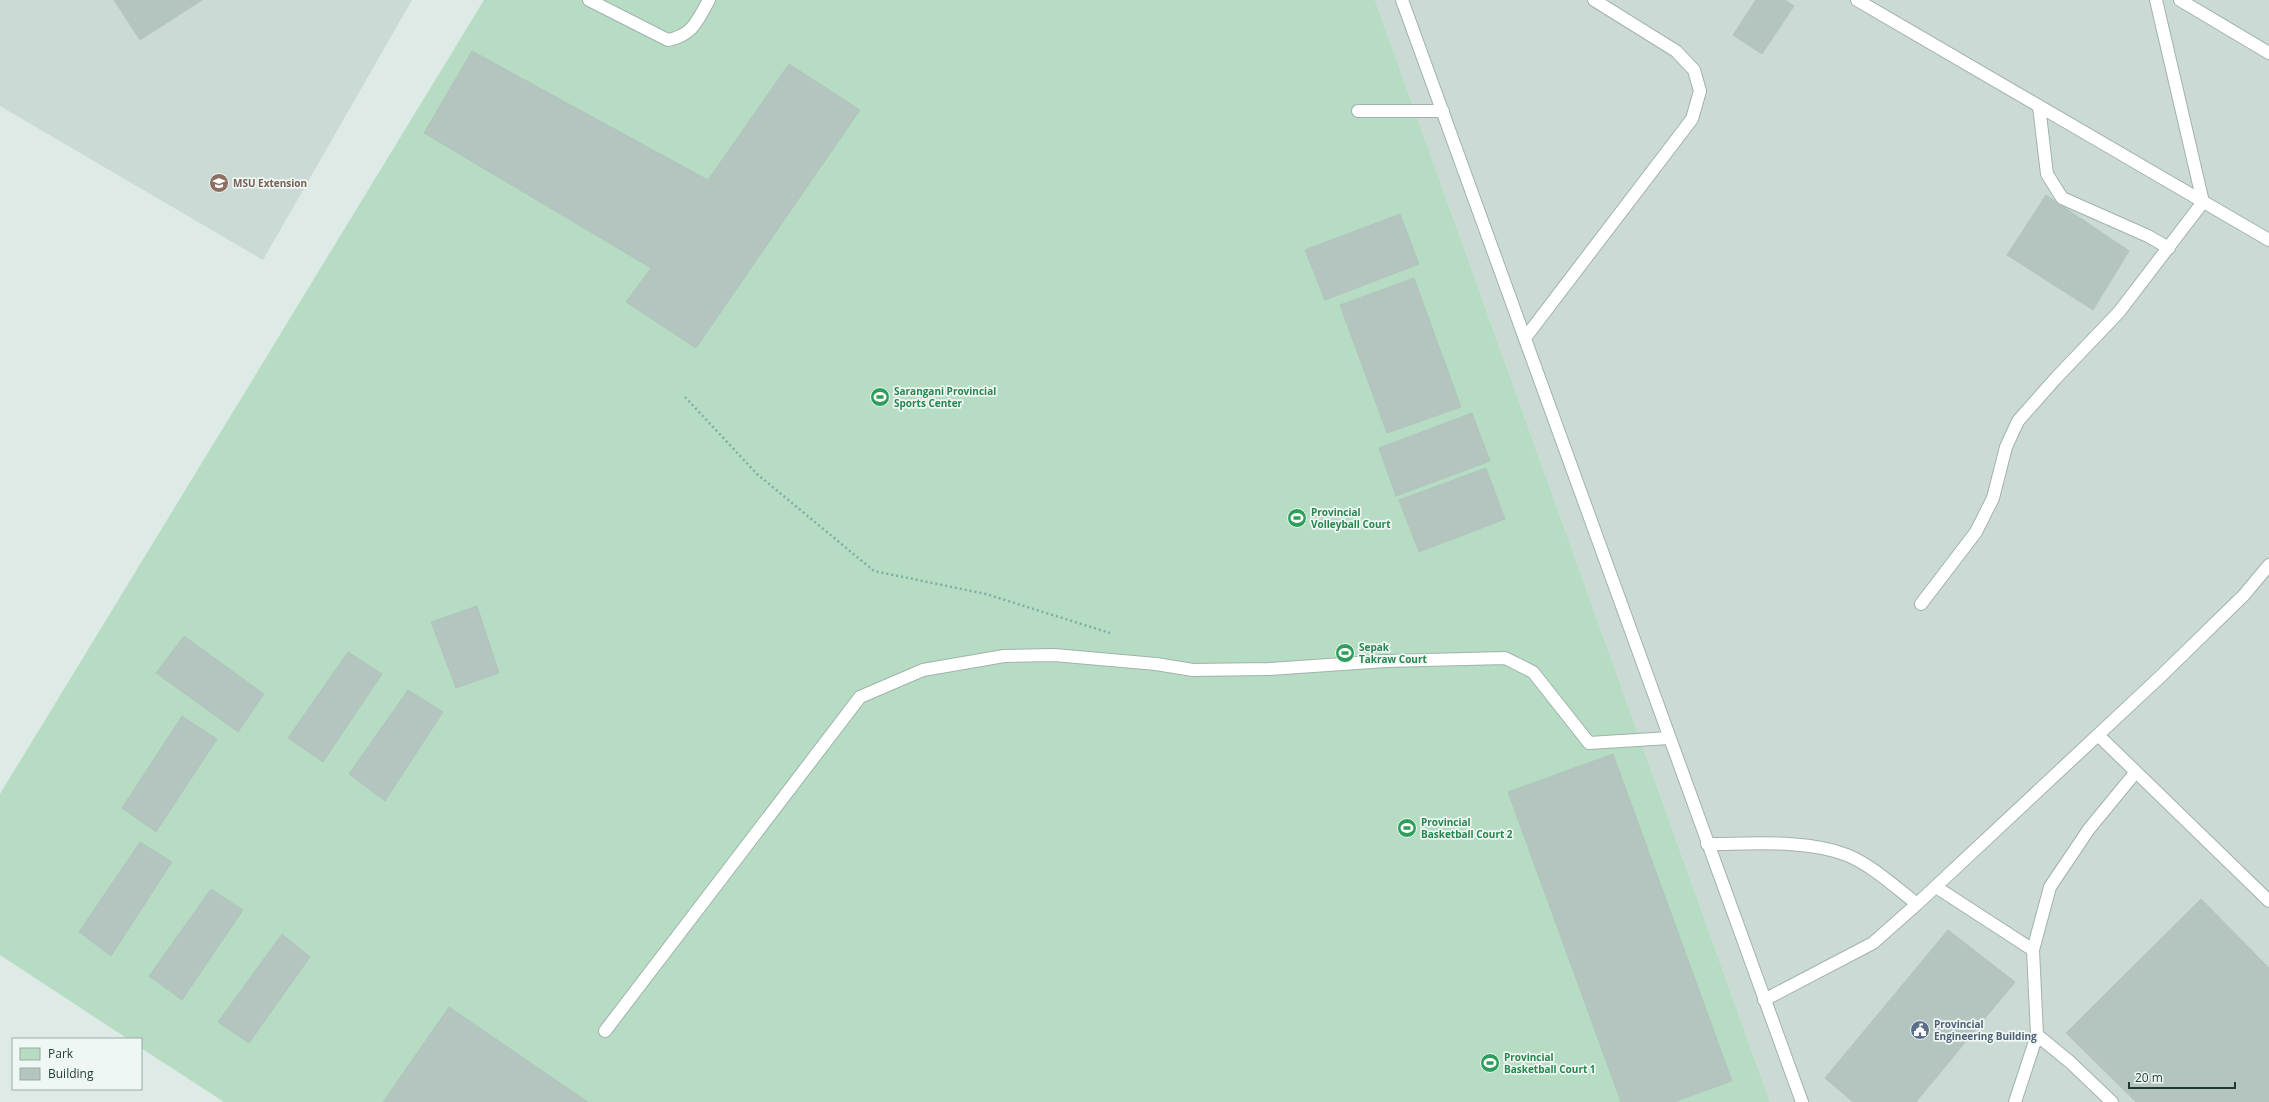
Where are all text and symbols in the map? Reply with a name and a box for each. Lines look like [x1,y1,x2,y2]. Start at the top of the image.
school or university icon: MSU Extension [208,172,230,194]
place label: MSU Extension [233,176,307,190]
place label: Sarangani Provincial Sports Center [894,384,996,410]
sports icon: Sarangani Provincial Sports Center [869,386,891,408]
place label: Provincial Volleyball Court [1311,505,1391,531]
sports icon: Provincial Volleyball Court [1286,507,1308,529]
place label: Sepak Takraw Court [1359,640,1427,666]
sports icon: Sepak Takraw Court [1334,642,1356,664]
place label: Provincial Basketball Court 2 [1421,815,1513,841]
sports icon: Provincial Basketball Court 2 [1396,817,1418,839]
place label: Provincial Engineering Building [1934,1017,2037,1043]
public building icon: Provincial Engineering Building [1909,1019,1931,1041]
legend [12,1038,142,1090]
text: Park [48,1045,74,1062]
place label: Provincial Basketball Court 1 [1504,1050,1596,1076]
sports icon: Provincial Basketball Court 1 [1479,1052,1501,1074]
scale bar [2129,1064,2235,1090]
text: Building [48,1065,94,1082]
text: 20 m [2135,1069,2163,1086]

